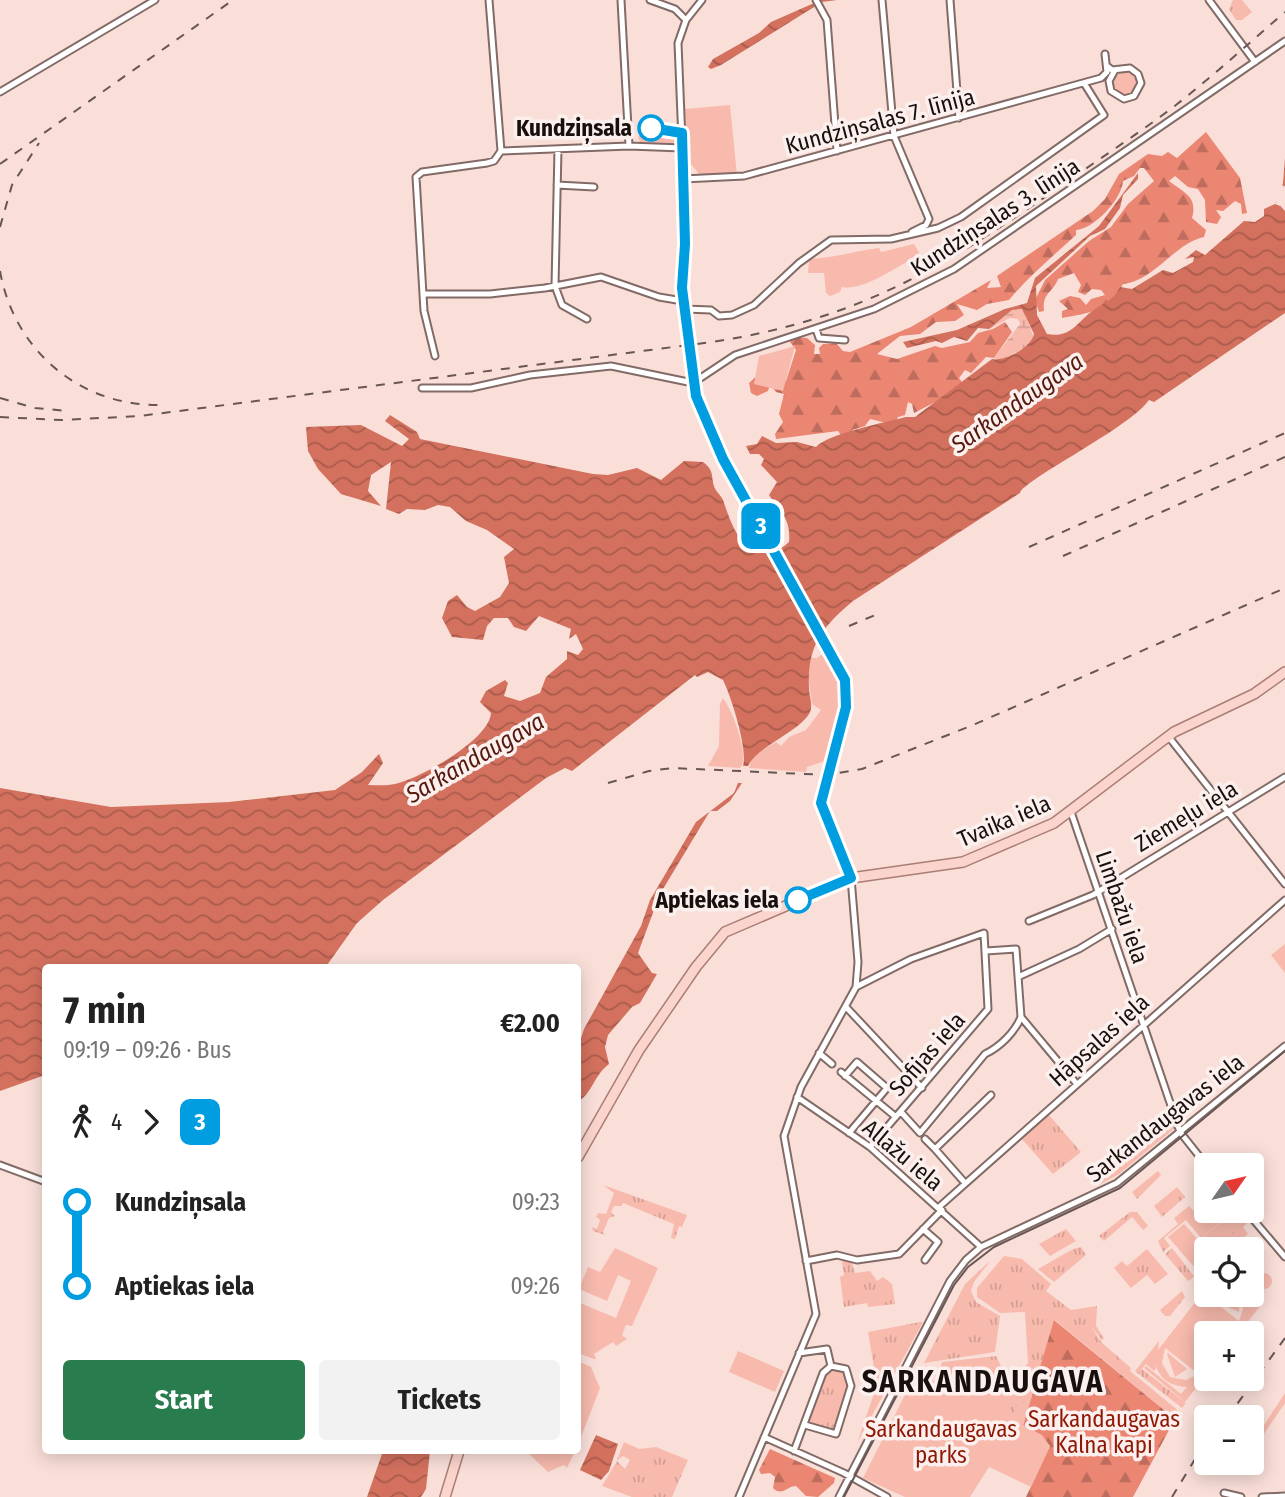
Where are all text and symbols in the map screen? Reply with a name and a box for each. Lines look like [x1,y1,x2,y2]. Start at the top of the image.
street label: Kundziņsalas 7. līnija [782,82,978,162]
place label: Kundziņsala [516,114,632,144]
marker: Kundziņsala [638,115,664,141]
street label: Kundziņsalas 3. līnija [905,152,1086,284]
water label: Sarkandaugava [945,347,1088,459]
line badge: 3 [738,503,784,549]
text: 3 [755,512,767,540]
water label: Sarkandaugava [400,707,549,809]
street label: Ziemeļu iela [1130,774,1243,858]
street label: Tvaika iela [953,789,1055,853]
street label: Limbažu iela [1090,847,1154,967]
place label: Aptiekas iela [655,886,779,914]
marker: Aptiekas iela [785,887,811,913]
text: 7 min [63,987,146,1033]
street label: Hāpsalas iela [1043,988,1155,1092]
street label: Sofijas iela [883,1006,971,1102]
text: €2.00 [500,1008,560,1039]
text: 09:19 – 09:26 · Bus [63,1036,231,1064]
street label: Sarkandaugavas iela [1081,1048,1249,1188]
icon: walk [63,1103,101,1141]
icon: forward [132,1103,170,1141]
text: 4 [111,1108,122,1136]
text: 3 [194,1108,206,1136]
street label: Allažu iela [857,1113,949,1197]
north arrow [1194,1153,1264,1223]
map controls [1194,1153,1264,1475]
text: Kundziņsala [115,1187,246,1218]
text: 09:23 [512,1188,560,1216]
button: locate [1194,1237,1264,1307]
text: Aptiekas iela [115,1271,255,1302]
text: 09:26 [511,1272,560,1300]
button: + [1194,1321,1264,1391]
button: Start [63,1360,305,1440]
button: Tickets [319,1360,560,1440]
district label: SARKANDAUGAVA [862,1364,1104,1400]
park label: Sarkandaugavas Kalna kapi [1028,1405,1180,1459]
button: − [1194,1405,1264,1475]
park label: Sarkandaugavas parks [865,1415,1017,1469]

